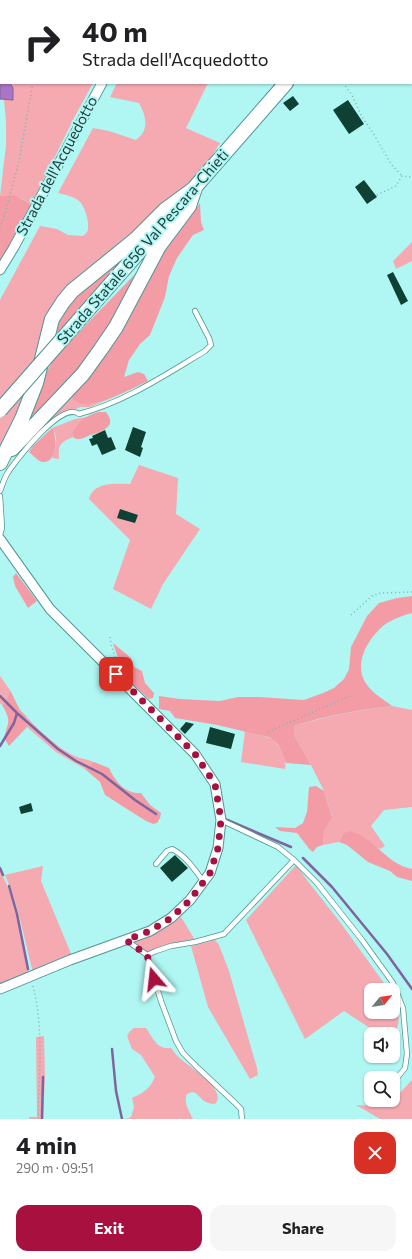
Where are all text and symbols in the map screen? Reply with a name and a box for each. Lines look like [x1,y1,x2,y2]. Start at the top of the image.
text: 40 m [82,14,148,48]
icon: right [16,16,68,68]
text: Strada dell'Acquedotto [82,48,269,70]
street label: Strada dell'Acquedotto [12,93,101,238]
street label: Strada Statale 656 Val Pescara-Chieti [53,145,232,348]
pin [99,657,133,691]
icon: arrive [105,663,127,685]
position arrow [133,958,175,1000]
north arrow [364,983,400,1019]
map controls [364,983,400,1107]
button: sound [364,1027,400,1063]
button: search [364,1071,400,1107]
text: 4 min [16,1130,77,1159]
button: close [354,1132,396,1174]
text: 290 m · 09:51 [16,1160,94,1176]
button: Exit [16,1205,202,1251]
button: Share [210,1205,396,1251]

